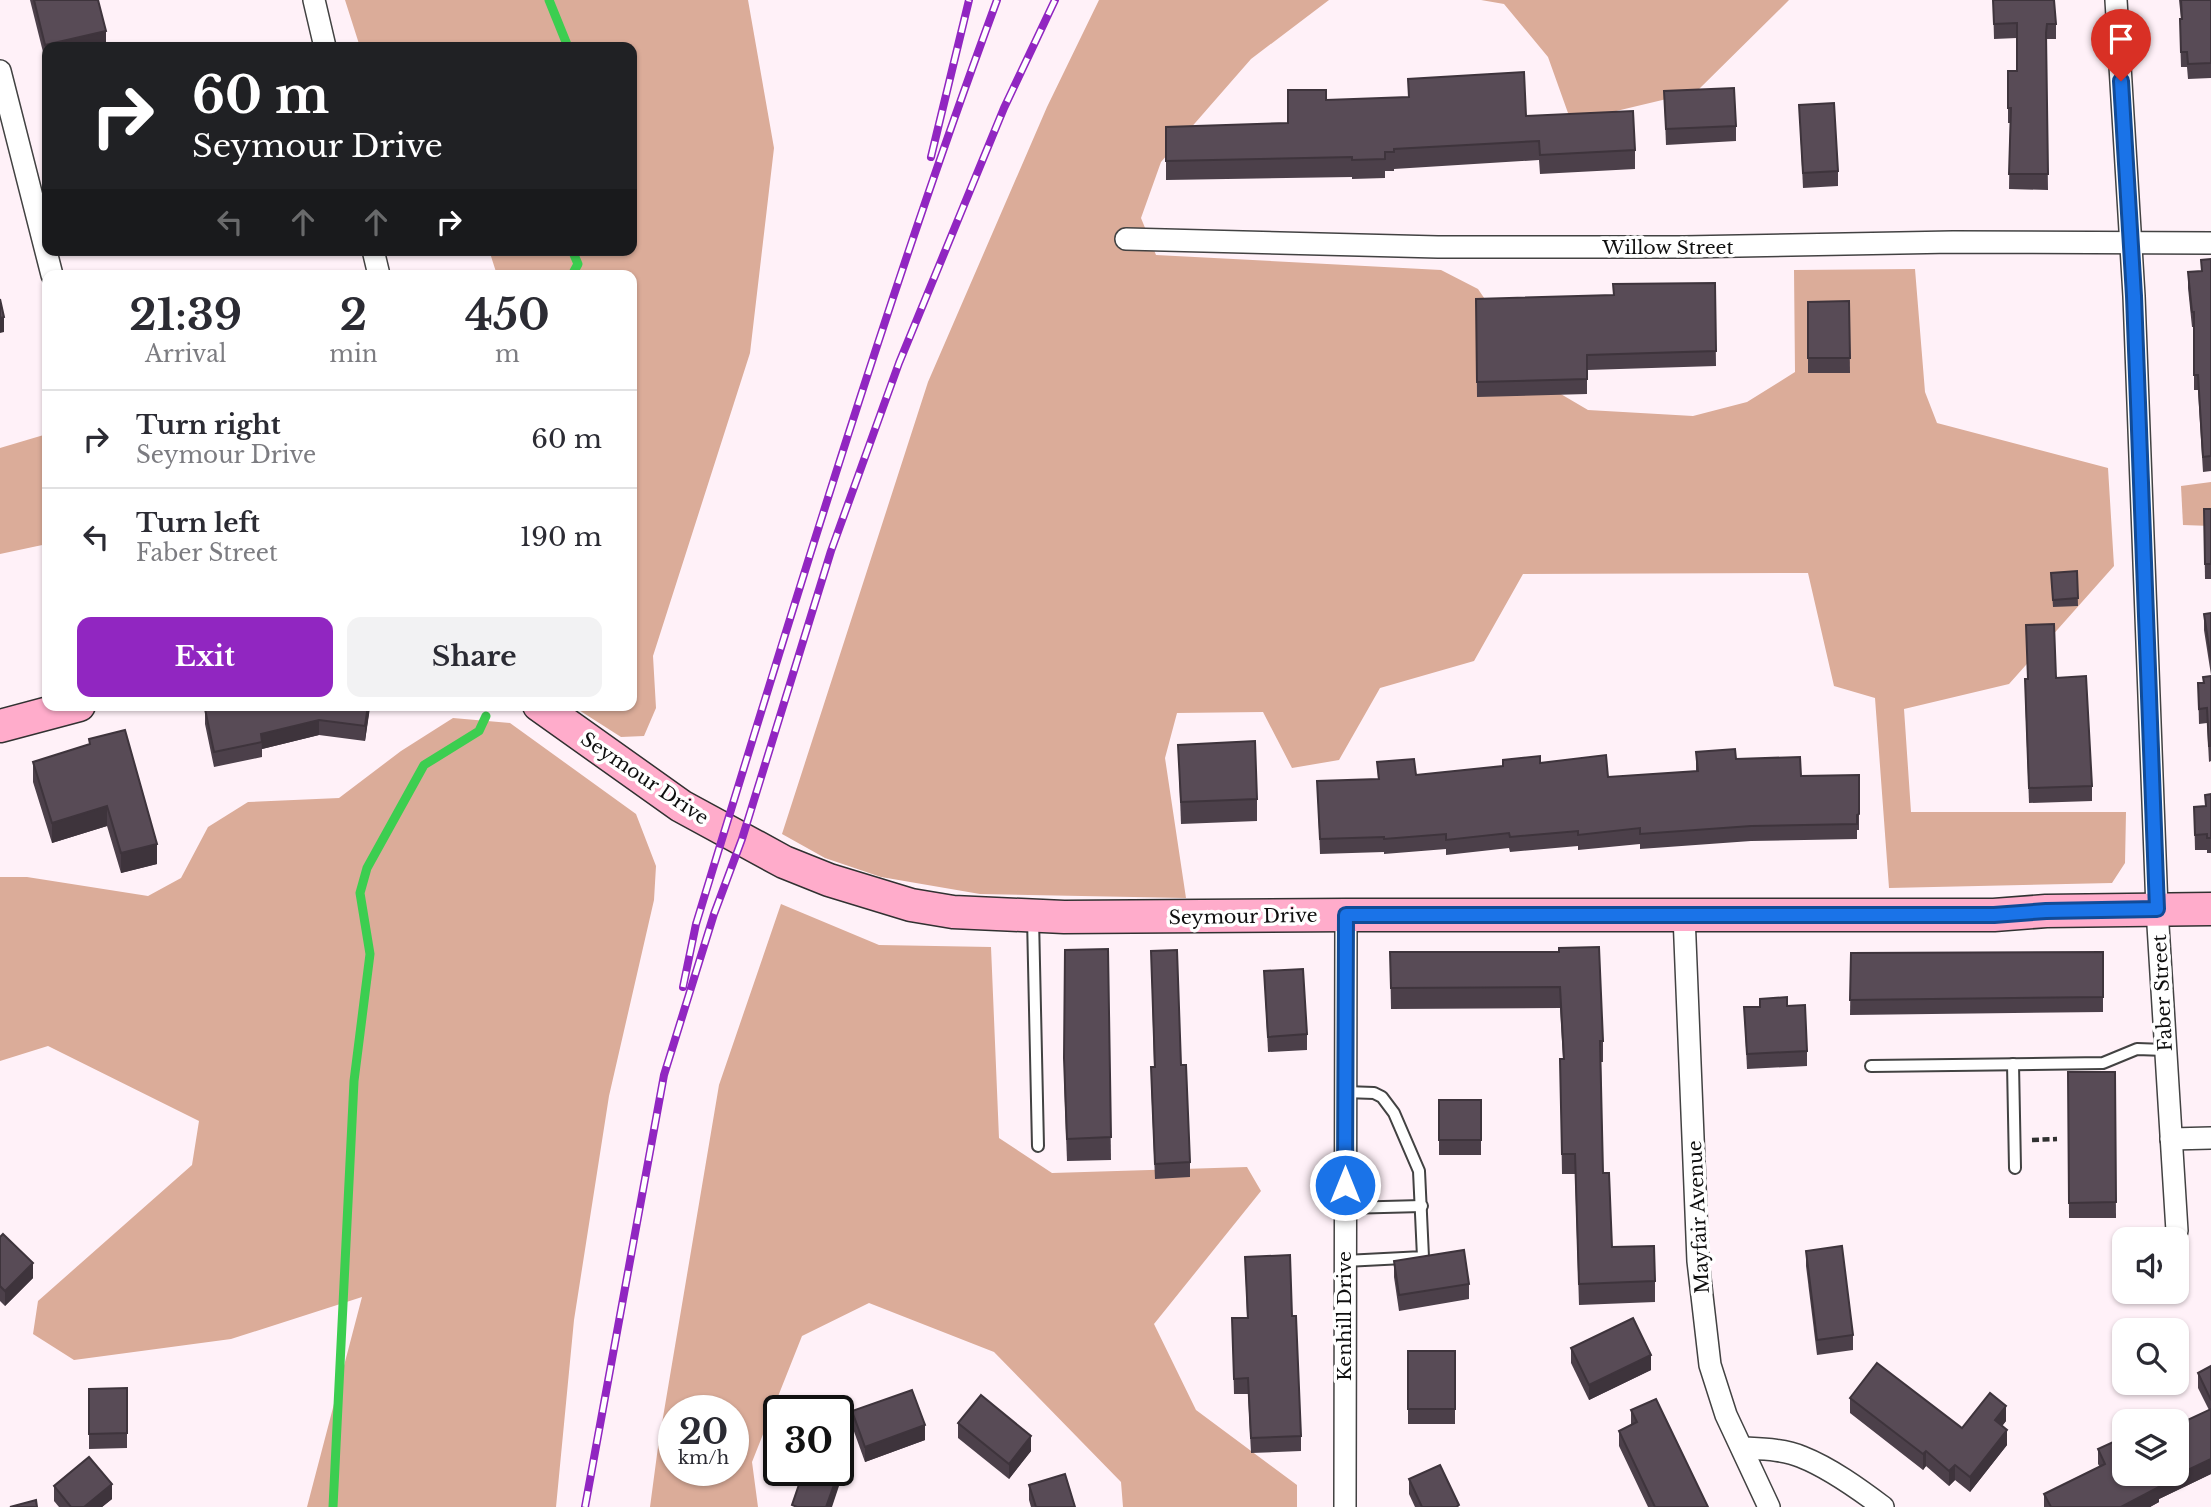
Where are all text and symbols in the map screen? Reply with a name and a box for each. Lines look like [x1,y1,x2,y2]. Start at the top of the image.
pin [2091,9,2151,81]
icon: arrive [2102,20,2140,58]
text: 60 m [192,65,329,126]
icon: right [77,70,168,161]
text: Seymour Drive [192,126,443,166]
icon: left [211,203,249,241]
icon: ahead [284,203,322,241]
icon: ahead [357,203,395,241]
icon: right [430,203,468,241]
street label: Willow Street [1601,236,1734,259]
text: 21:39 [129,289,242,341]
text: 2 [340,289,367,341]
text: 450 [465,289,550,341]
text: Arrival [145,340,226,368]
text: min [329,340,378,368]
text: m [495,340,520,368]
text: Turn right [136,409,281,441]
icon: right [77,420,115,458]
text: 60 m [531,423,602,455]
text: Seymour Drive [136,441,316,469]
text: Turn left [136,507,260,539]
icon: left [77,518,115,556]
text: 190 m [520,521,602,553]
text: Faber Street [136,539,278,567]
button: Exit [77,617,333,697]
button: Share [347,617,602,697]
street label: Seymour Drive [577,727,713,830]
street label: Seymour Drive [1168,904,1318,929]
street label: Faber Street [2148,933,2177,1052]
street label: Mayfair Avenue [1683,1140,1714,1294]
position arrow [1308,1148,1382,1222]
map controls [2112,1227,2189,1486]
button: sound [2112,1227,2189,1304]
street label: Kenhill Drive [1333,1251,1356,1381]
button: search [2112,1318,2189,1395]
speed limit sign: 30 [763,1395,854,1486]
button: layers [2112,1409,2189,1486]
text: 20 [679,1410,728,1453]
text: km/h [678,1447,729,1469]

